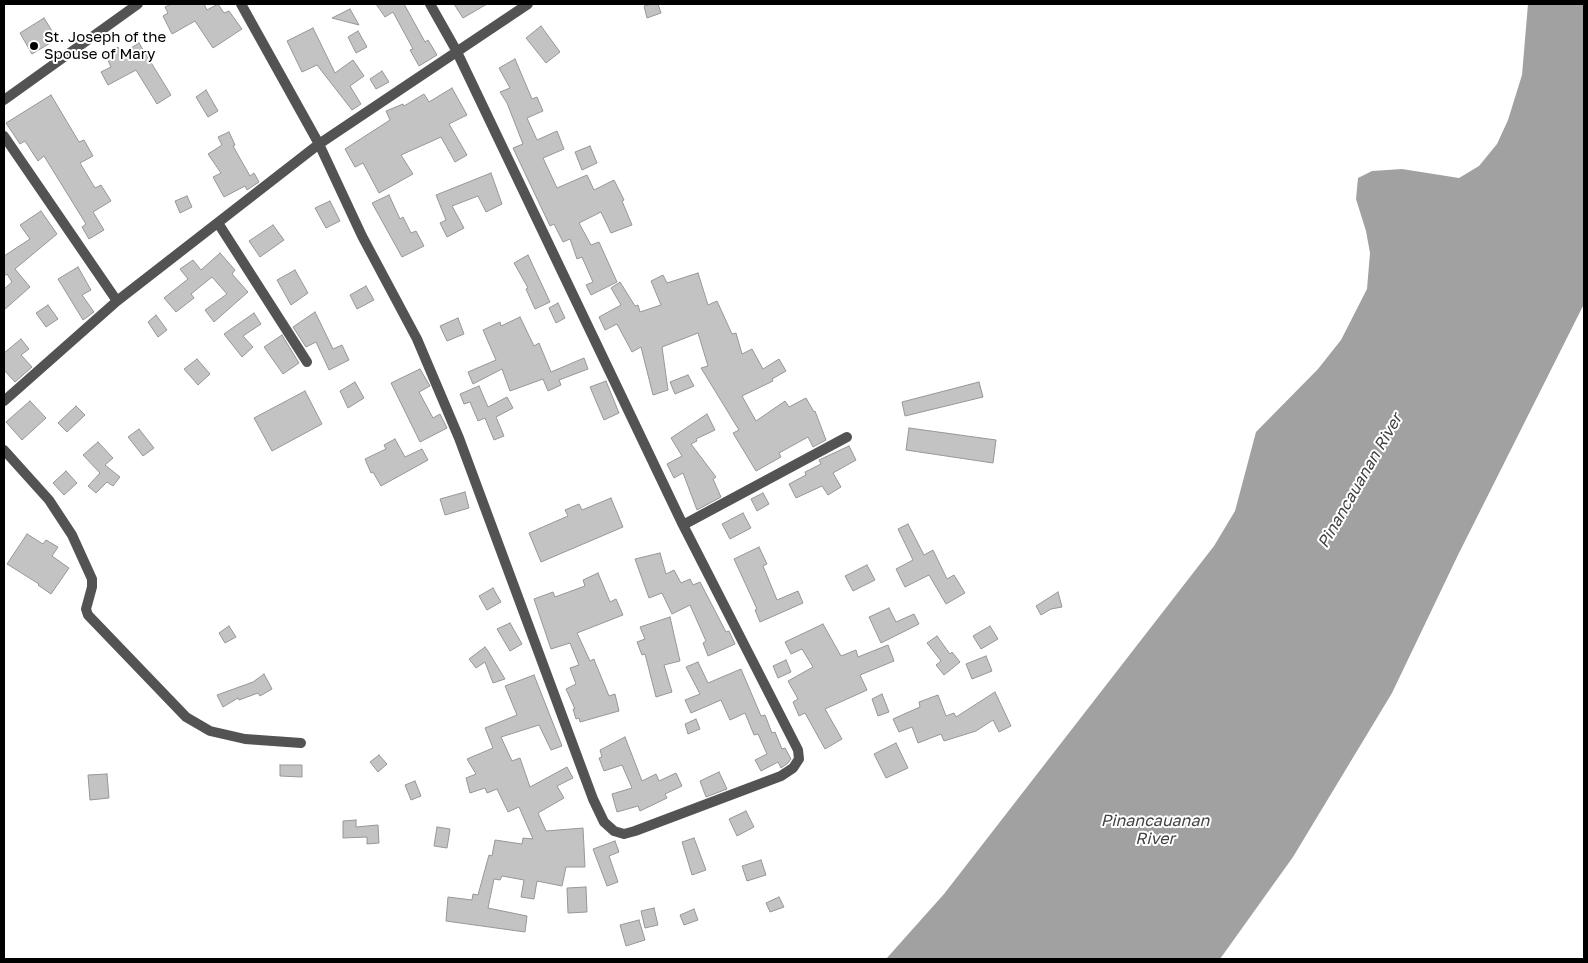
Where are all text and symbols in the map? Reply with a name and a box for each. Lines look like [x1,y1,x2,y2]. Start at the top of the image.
place label: St. Joseph of the Spouse of Mary [44,28,166,63]
marker: St. Joseph of the Spouse of Mary [28,40,40,52]
water label: Pinancauanan River [1314,410,1406,552]
water label: Pinancauanan River [1101,811,1209,849]

